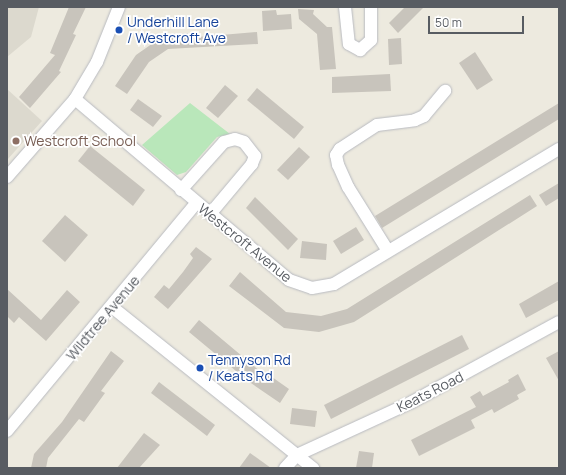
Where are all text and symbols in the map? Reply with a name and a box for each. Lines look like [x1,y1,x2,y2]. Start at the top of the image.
scale bar [430,8,526,34]
place label: Underhill Lane / Westcroft Ave [127,14,226,46]
text: 50 m [435,14,462,31]
marker: Underhill Lane / Westcroft Ave [114,25,124,35]
place label: Westcroft School [24,133,136,149]
marker: Westcroft School [11,136,21,146]
street label: Westcroft Avenue [195,200,295,286]
street label: Wildtree Avenue [63,272,143,364]
place label: Tennyson Rd / Keats Rd [208,352,291,384]
marker: Tennyson Rd / Keats Rd [195,363,205,373]
street label: Keats Road [394,368,466,416]

